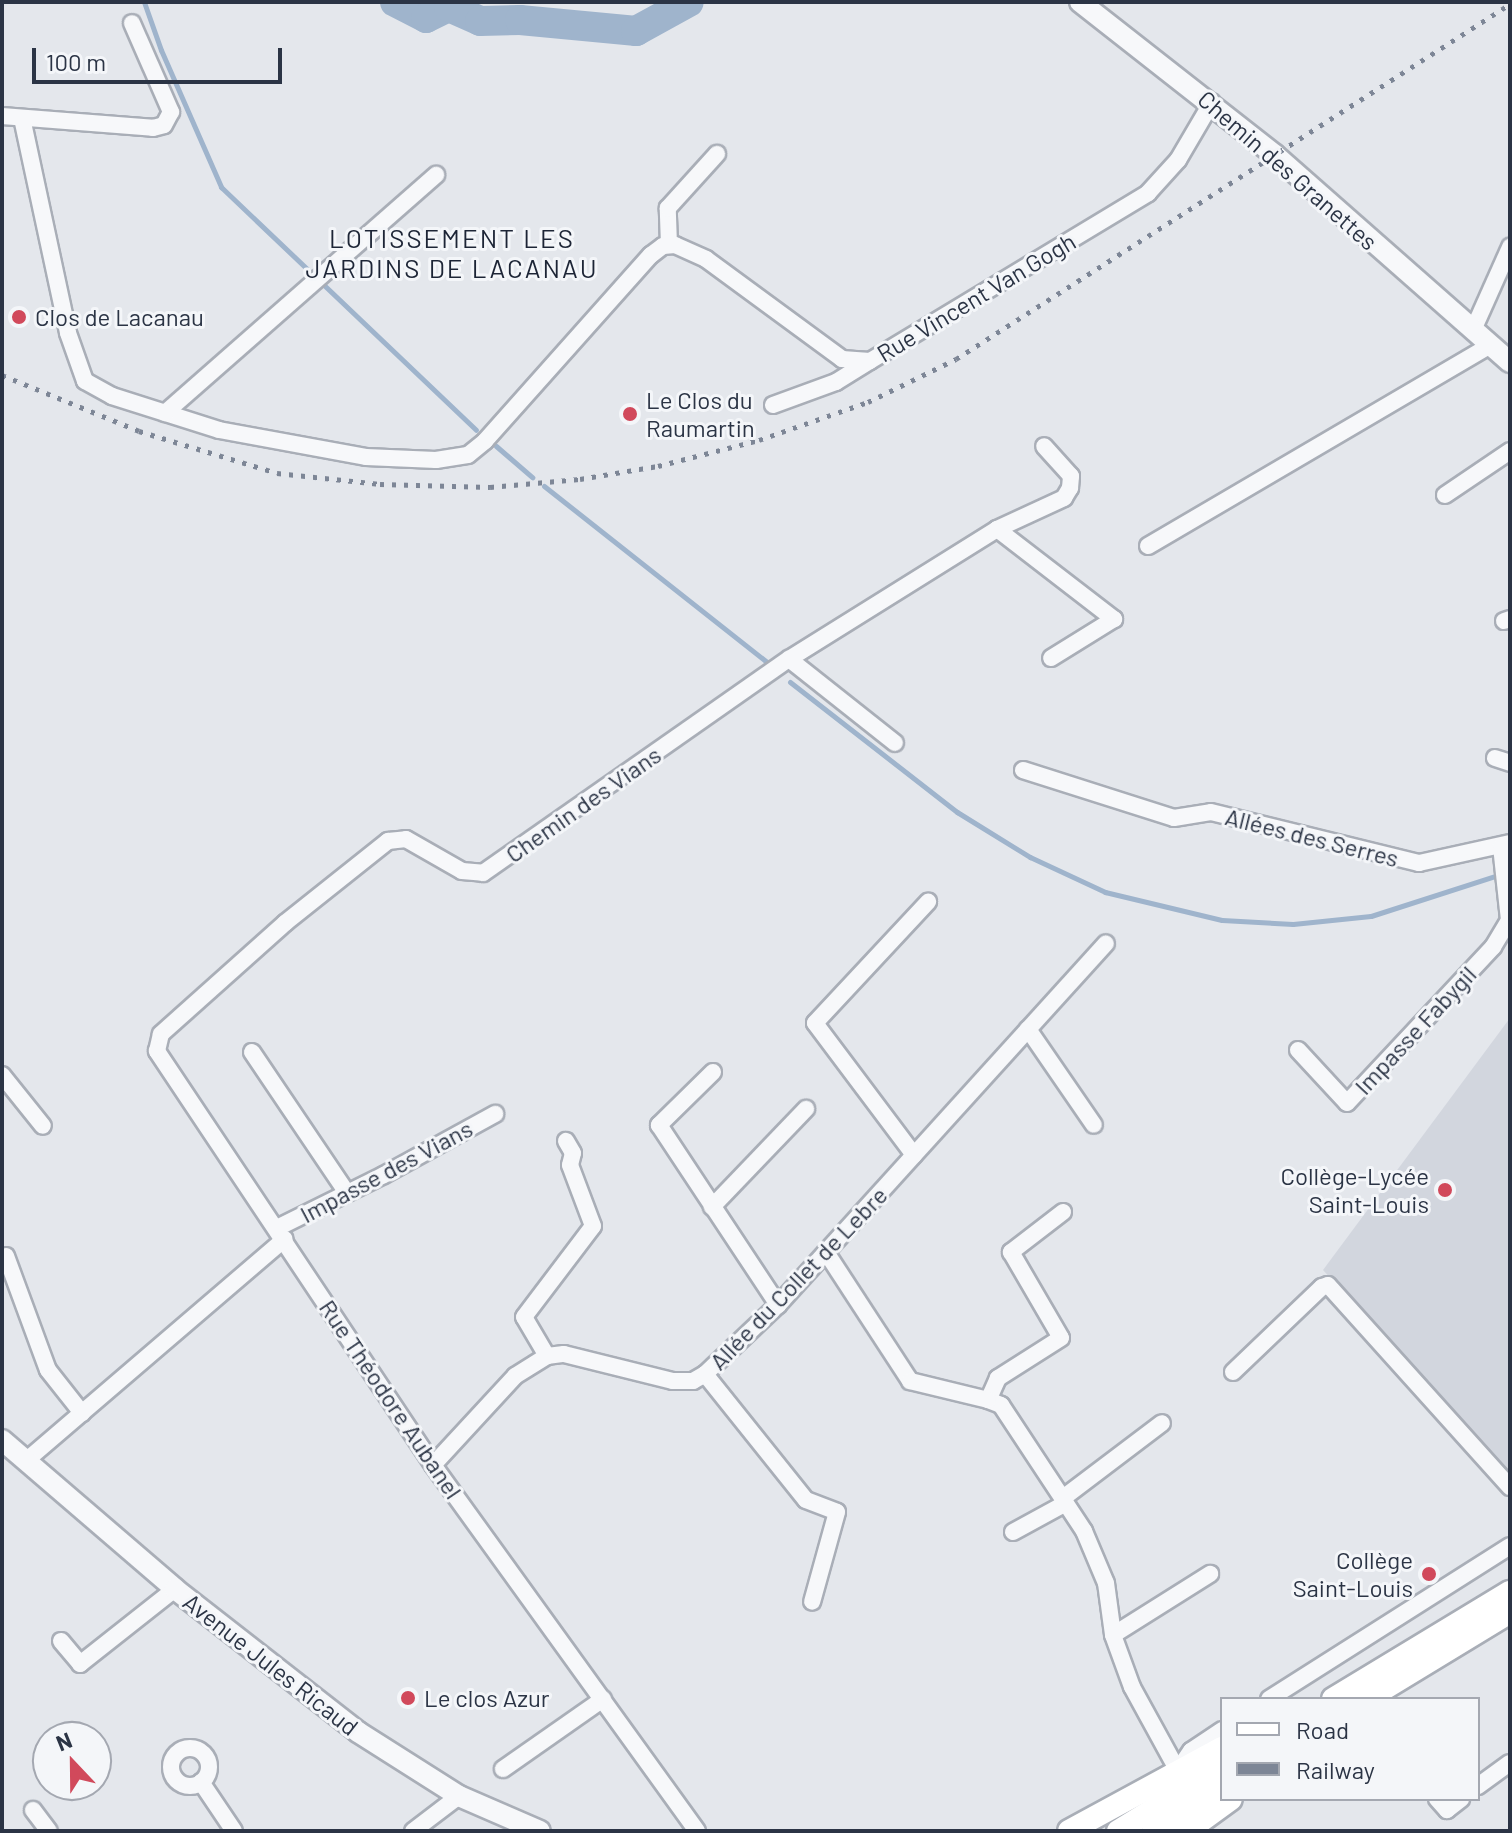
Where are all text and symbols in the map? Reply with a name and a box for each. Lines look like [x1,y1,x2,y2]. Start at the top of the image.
scale bar [36,32,286,82]
text: 100 m [46,47,106,76]
street label: Chemin des Granettes [1192,84,1384,256]
district label: LOTISSEMENT LES JARDINS DE LACANAU [305,222,599,284]
street label: Rue Vincent Van Gogh [872,226,1080,368]
place label: Clos de Lacanau [35,303,204,331]
marker: Clos de Lacanau [10,308,28,326]
place label: Le Clos du Raumartin [646,386,755,442]
marker: Le Clos du Raumartin [621,405,639,423]
street label: Chemin des Vians [500,740,666,868]
street label: Allées des Serres [1222,802,1402,872]
street label: Impasse Fabygil [1348,960,1482,1100]
street label: Impasse des Vians [295,1113,477,1229]
place label: Collège-Lycée Saint-Louis [1280,1162,1429,1218]
street label: Allée du Collet de Lebre [703,1181,893,1375]
marker: Collège-Lycée Saint-Louis [1436,1181,1454,1199]
street label: Rue Théodore Aubanel [314,1294,468,1504]
place label: Collège Saint-Louis [1293,1546,1413,1602]
marker: Collège Saint-Louis [1420,1565,1438,1583]
street label: Avenue Jules Ricaud [178,1587,364,1741]
place label: Le clos Azur [424,1684,549,1712]
marker: Le clos Azur [399,1689,417,1707]
legend [1220,1697,1480,1801]
text: Road [1296,1715,1349,1744]
north arrow [32,1721,112,1801]
text: N [52,1726,75,1755]
text: Railway [1296,1755,1375,1784]

